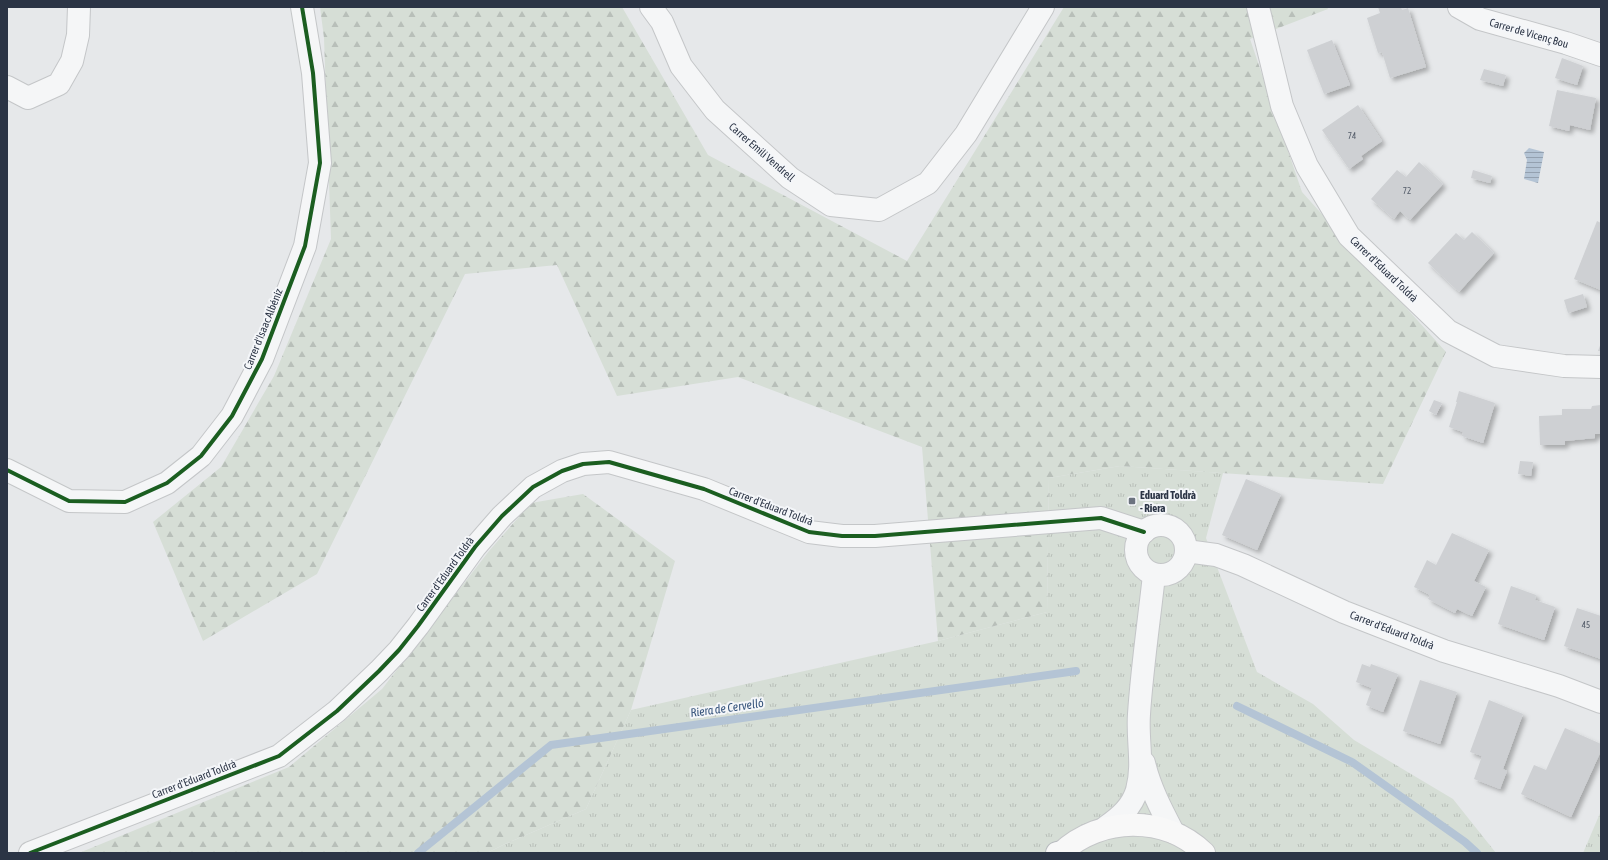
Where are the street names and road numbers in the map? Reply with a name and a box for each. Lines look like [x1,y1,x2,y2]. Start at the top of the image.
street label: Carrer de Vicenç Bou [1488,16,1570,50]
street label: Carrer Emili Vendrell [727,120,797,184]
street label: Carrer d'Eduard Toldrà [1348,234,1420,304]
street label: Carrer d'Isaac Albéniz [241,287,285,371]
street label: Carrer d'Eduard Toldrà [727,484,815,528]
street label: Carrer d'Eduard Toldrà [414,534,476,614]
street label: Carrer d'Eduard Toldrà [1348,608,1436,652]
street label: Carrer d'Eduard Toldrà [150,757,238,801]

